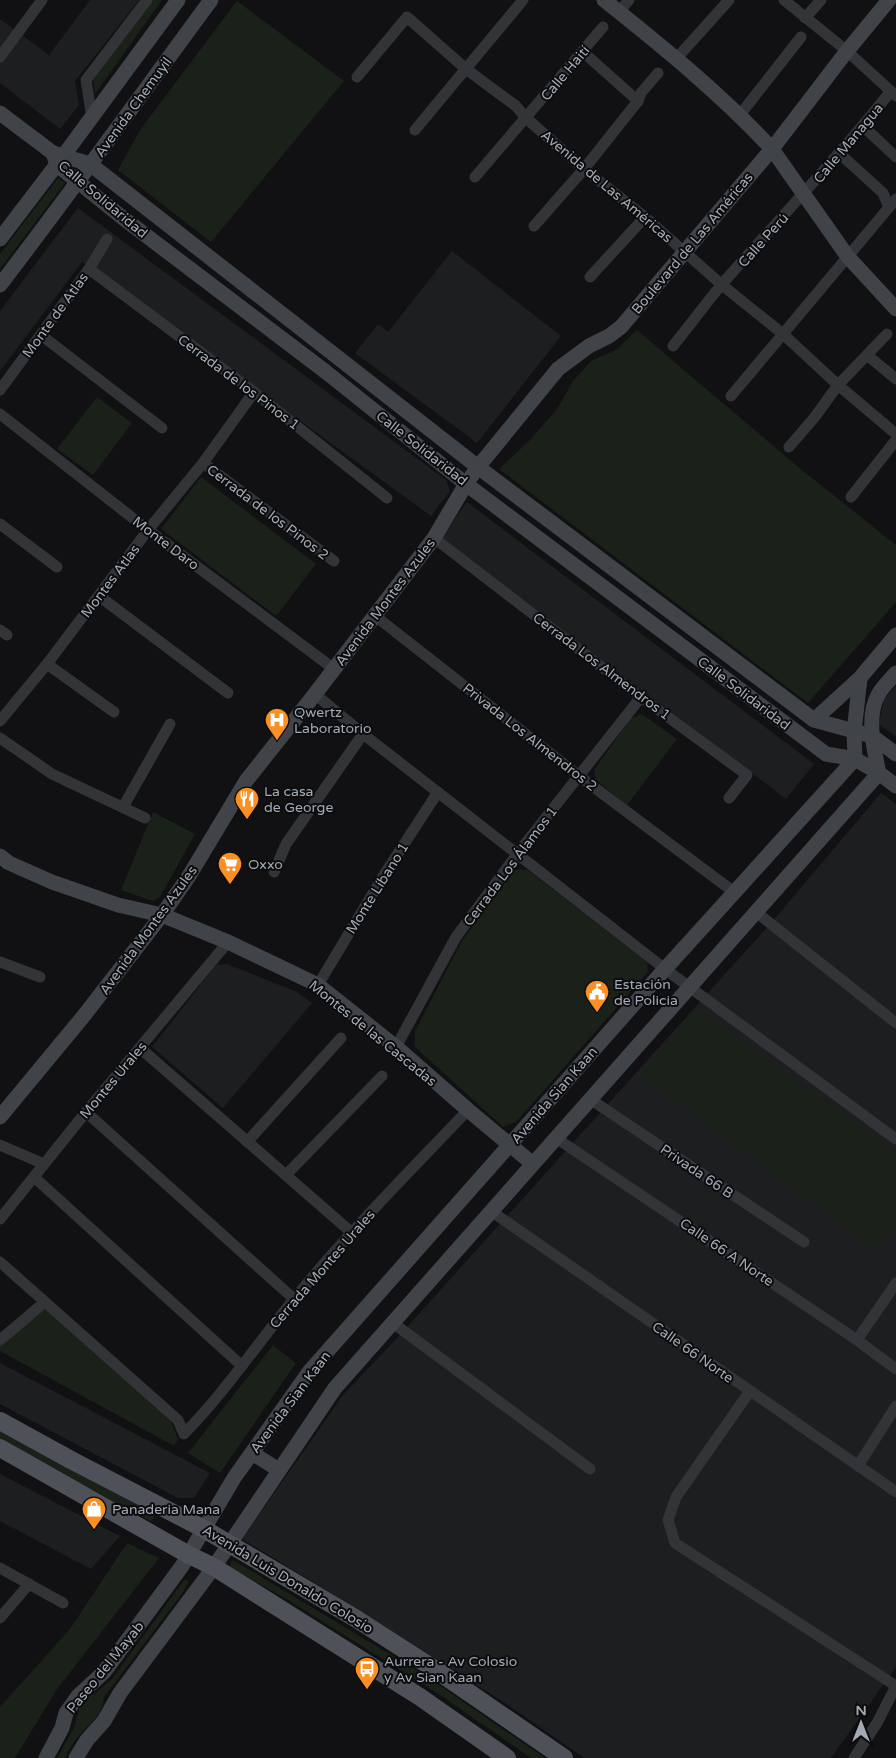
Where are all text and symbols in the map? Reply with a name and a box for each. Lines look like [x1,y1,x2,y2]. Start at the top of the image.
street label: Calle Haití [537,42,594,104]
street label: Avenida Chemuyil [91,54,175,161]
street label: Calle Managua [810,100,887,187]
street label: Avenida de Las Américas [538,126,676,247]
street label: Calle Solidaridad [55,157,151,242]
street label: Boulevard de Las Américas [628,169,757,318]
street label: Calle Perú [735,210,792,271]
street label: Monte de Atlas [19,269,92,361]
street label: Cerrada de los Pinos 1 [174,331,303,434]
street label: Calle Solidaridad [373,407,471,489]
street label: Cerrada de los Pinos 2 [203,461,332,564]
street label: Monte Daro [129,513,202,574]
street label: Avenida Montes Azules [332,535,439,669]
street label: Montes Atlas [77,541,144,621]
street label: Cerrada Los Almendros 1 [529,609,674,724]
street label: Calle Solidaridad [694,653,793,734]
street label: Privada Los Almendros 2 [459,680,600,795]
place label: Qwertz Laboratorio [294,704,371,737]
hospital icon: Qwertz Laboratorio [264,707,290,741]
place label: La casa de George [264,783,333,816]
restaurant icon: La casa de George [234,786,260,820]
street label: Cerrada Los Álamos 1 [460,803,561,930]
street label: Monte Líbano 1 [342,839,412,937]
supermarket icon: Oxxo [217,851,243,885]
place label: Oxxo [248,856,283,873]
street label: Avenida Montes Azules [96,862,201,998]
place label: Estación de Policia [614,976,678,1009]
street label: Montes de las Cascadas [306,977,440,1090]
public building icon: Estación de Policia [584,979,610,1013]
street label: Montes Urales [76,1038,151,1122]
street label: Avenida Sian Kaan [508,1043,601,1147]
street label: Privada 66 B [657,1141,737,1202]
street label: Cerrada Montes Urales [266,1206,379,1332]
street label: Calle 66 A Norte [677,1215,777,1290]
street label: Calle 66 Norte [649,1318,737,1387]
street label: Avenida Sian Kaan [247,1348,334,1457]
shop icon: Panaderia Mana [81,1496,107,1530]
place label: Panaderia Mana [112,1501,220,1518]
street label: Avenida Luis Donaldo Colosio [199,1522,376,1637]
street label: Paseo del Mayab [63,1618,148,1717]
place label: Aurrera - Av Colosio y Av Sian Kaan [384,1653,517,1686]
bus stop icon: Aurrera - Av Colosio y Av Sian Kaan [354,1656,380,1690]
north arrow [836,1698,886,1748]
text: N [855,1702,867,1719]

